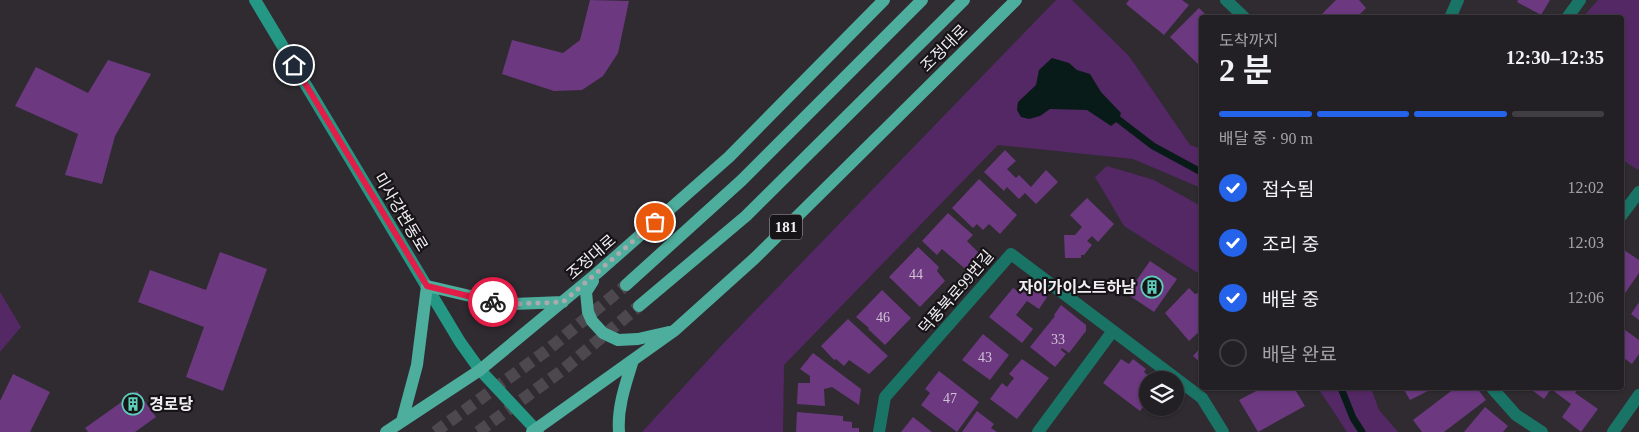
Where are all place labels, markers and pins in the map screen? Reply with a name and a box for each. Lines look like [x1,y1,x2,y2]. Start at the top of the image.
pin [273,44,315,86]
pin [634,201,676,243]
building icon: 자이가이스트하남 [1140,275,1164,299]
place label: 자이가이스트하남 [1018,279,1136,296]
building icon: 경로당 [121,392,145,416]
place label: 경로당 [149,396,193,413]

